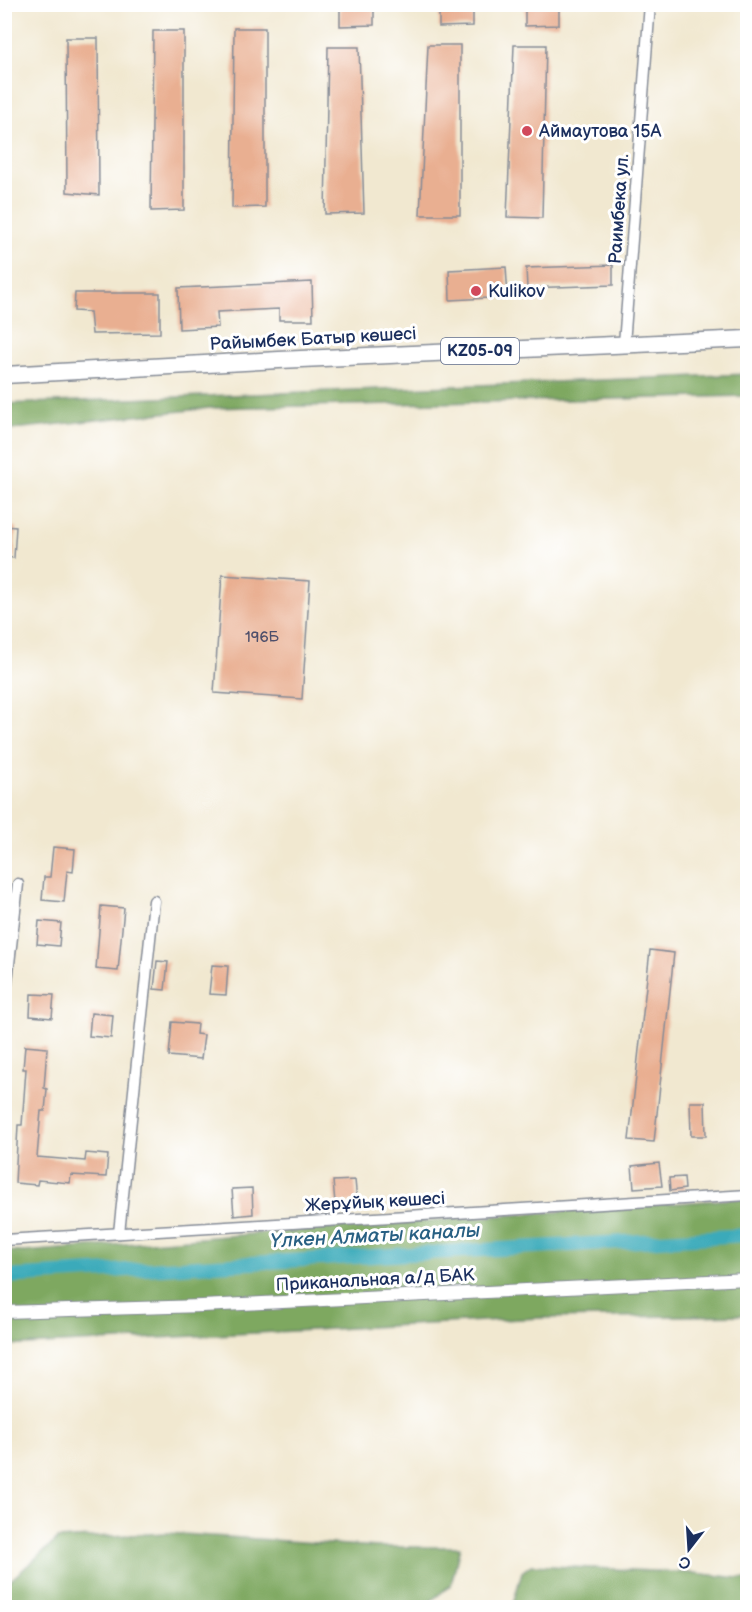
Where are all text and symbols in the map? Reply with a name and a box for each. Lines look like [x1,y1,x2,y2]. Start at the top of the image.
place label: Аймаутова 15А [538,121,662,142]
marker: Аймаутова 15А [520,124,534,138]
street label: Раимбека ул. [605,153,633,265]
place label: Kulikov [488,281,545,302]
marker: Kulikov [469,284,483,298]
street label: Райымбек Батыр көшесі [209,323,417,355]
road number: KZ05-09 [441,338,519,364]
house number: 196Б [245,628,280,647]
street label: Жерұйық көшесі [304,1188,446,1216]
water label: Үлкен Алматы каналы [269,1218,481,1253]
street label: Приканальная а/д БАК [275,1264,475,1296]
north arrow [659,1519,719,1579]
text: С [677,1551,693,1573]

